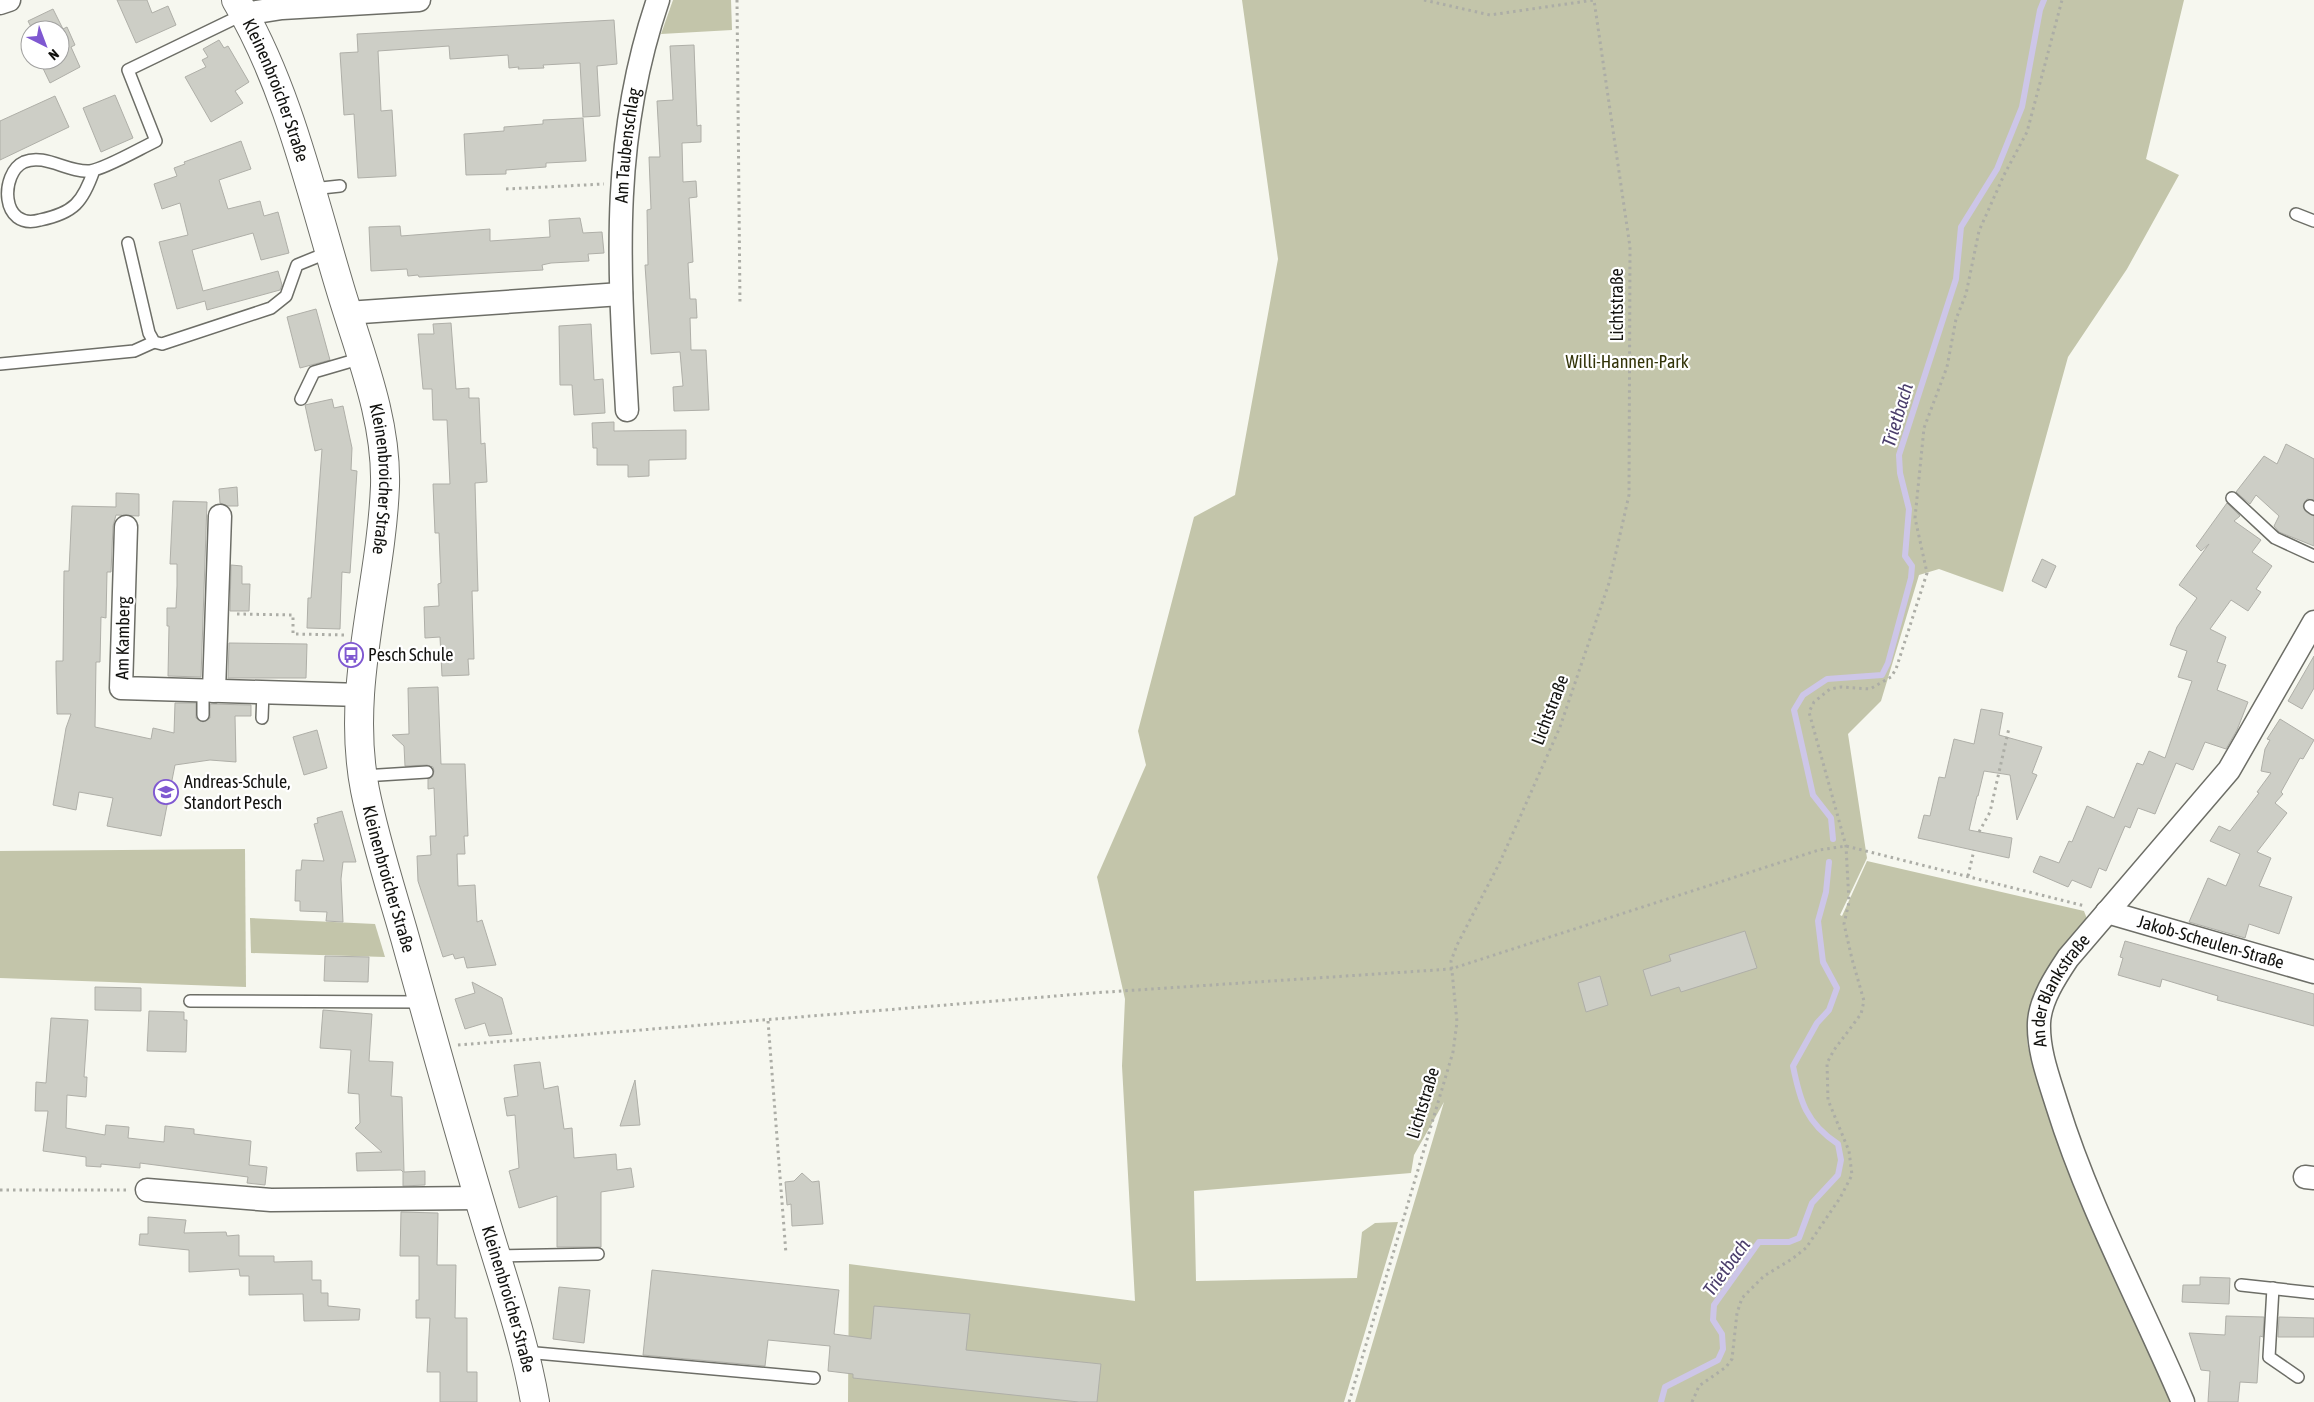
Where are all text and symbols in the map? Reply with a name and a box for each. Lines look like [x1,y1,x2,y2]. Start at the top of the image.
street label: Kleinenbroicher Straße [238,15,313,164]
north arrow [20,20,70,70]
text: N [45,46,62,63]
street label: Am Taubenschlag [611,86,644,204]
street label: Lichtstraße [1606,268,1627,342]
park label: Willi-Hannen-Park [1565,351,1689,372]
water label: Trietbach [1877,381,1917,449]
street label: Kleinenbroicher Straße [365,401,396,556]
street label: Am Kamberg [111,596,134,680]
bus stop icon: Pesch Schule [338,642,364,668]
place label: Pesch Schule [368,644,453,665]
street label: Lichtstraße [1527,672,1572,748]
place label: Andreas-Schule, Standort Pesch [184,771,290,813]
school or university icon: Andreas-Schule, Standort Pesch [153,779,179,805]
street label: Kleinenbroicher Straße [359,803,419,955]
street label: Jakob-Scheulen-Straße [2135,910,2287,973]
street label: An der Blankstraße [2028,930,2094,1049]
street label: Lichtstraße [1402,1065,1443,1141]
street label: Kleinenbroicher Straße [478,1223,540,1374]
water label: Trietbach [1698,1234,1754,1300]

